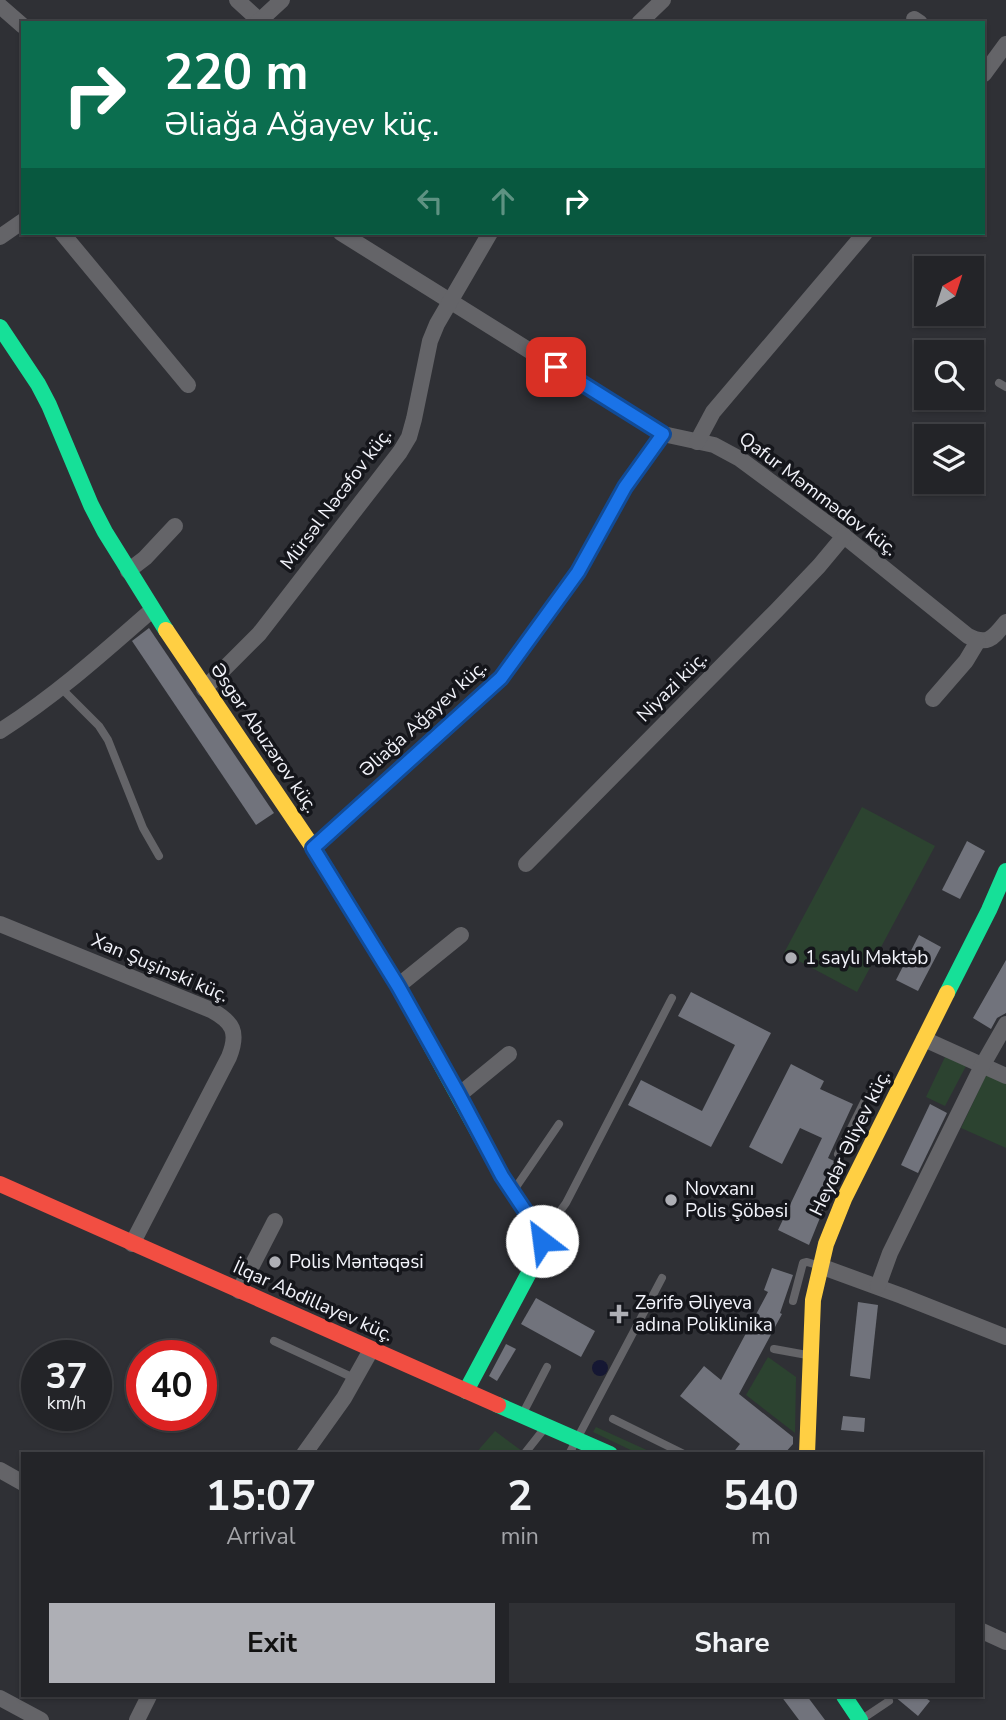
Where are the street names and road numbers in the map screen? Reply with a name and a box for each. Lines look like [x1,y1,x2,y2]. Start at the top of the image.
street label: Mürsəl Nəcəfov küç. [274,423,398,575]
street label: Qafur Məmmədov küç. [734,426,902,562]
street label: Niyazi küç. [631,646,713,728]
street label: Əliağa Ağayev küç. [354,655,492,783]
street label: Əsgər Abuzərov küç. [204,658,324,818]
street label: Xan Şuşinski küç. [88,927,232,1009]
street label: Heydər Əliyev küç. [803,1066,897,1220]
street label: İlqar Abdillayev küç. [229,1254,397,1348]

